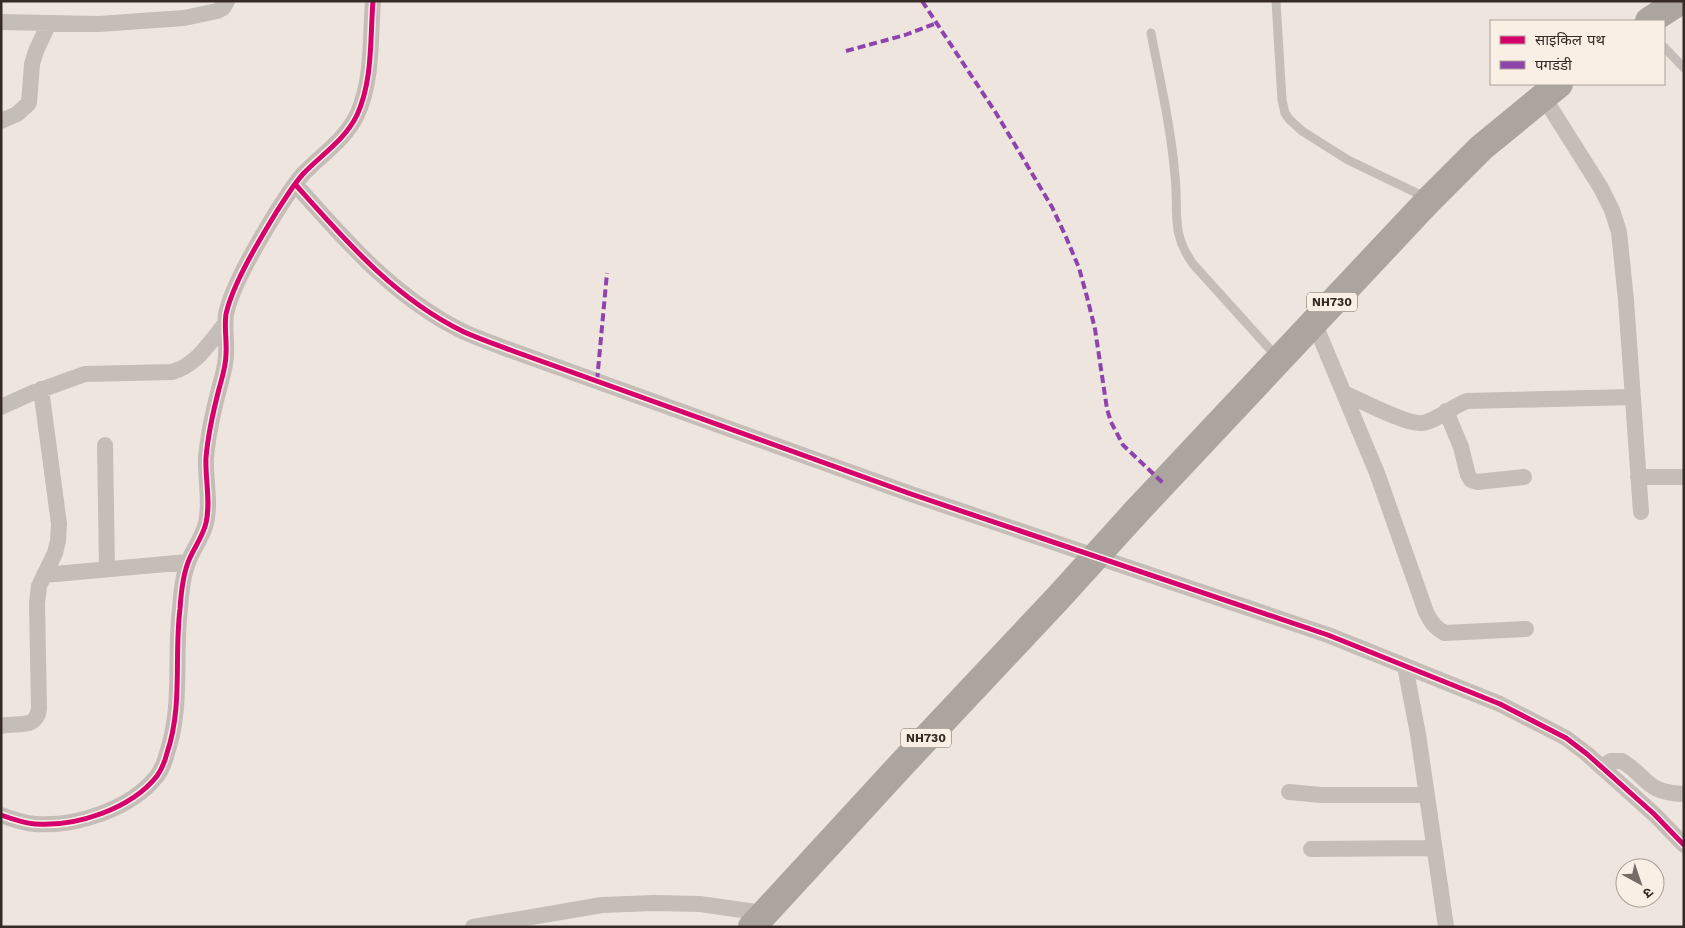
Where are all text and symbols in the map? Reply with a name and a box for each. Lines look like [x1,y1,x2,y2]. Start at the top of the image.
legend [1490,20,1665,85]
text: साइकिल पथ [1535,31,1606,49]
text: पगडंडी [1535,56,1573,74]
road number: NH730 [1307,292,1357,312]
road number: NH730 [901,728,951,748]
north arrow [1615,858,1665,908]
text: उ [1639,884,1657,902]

